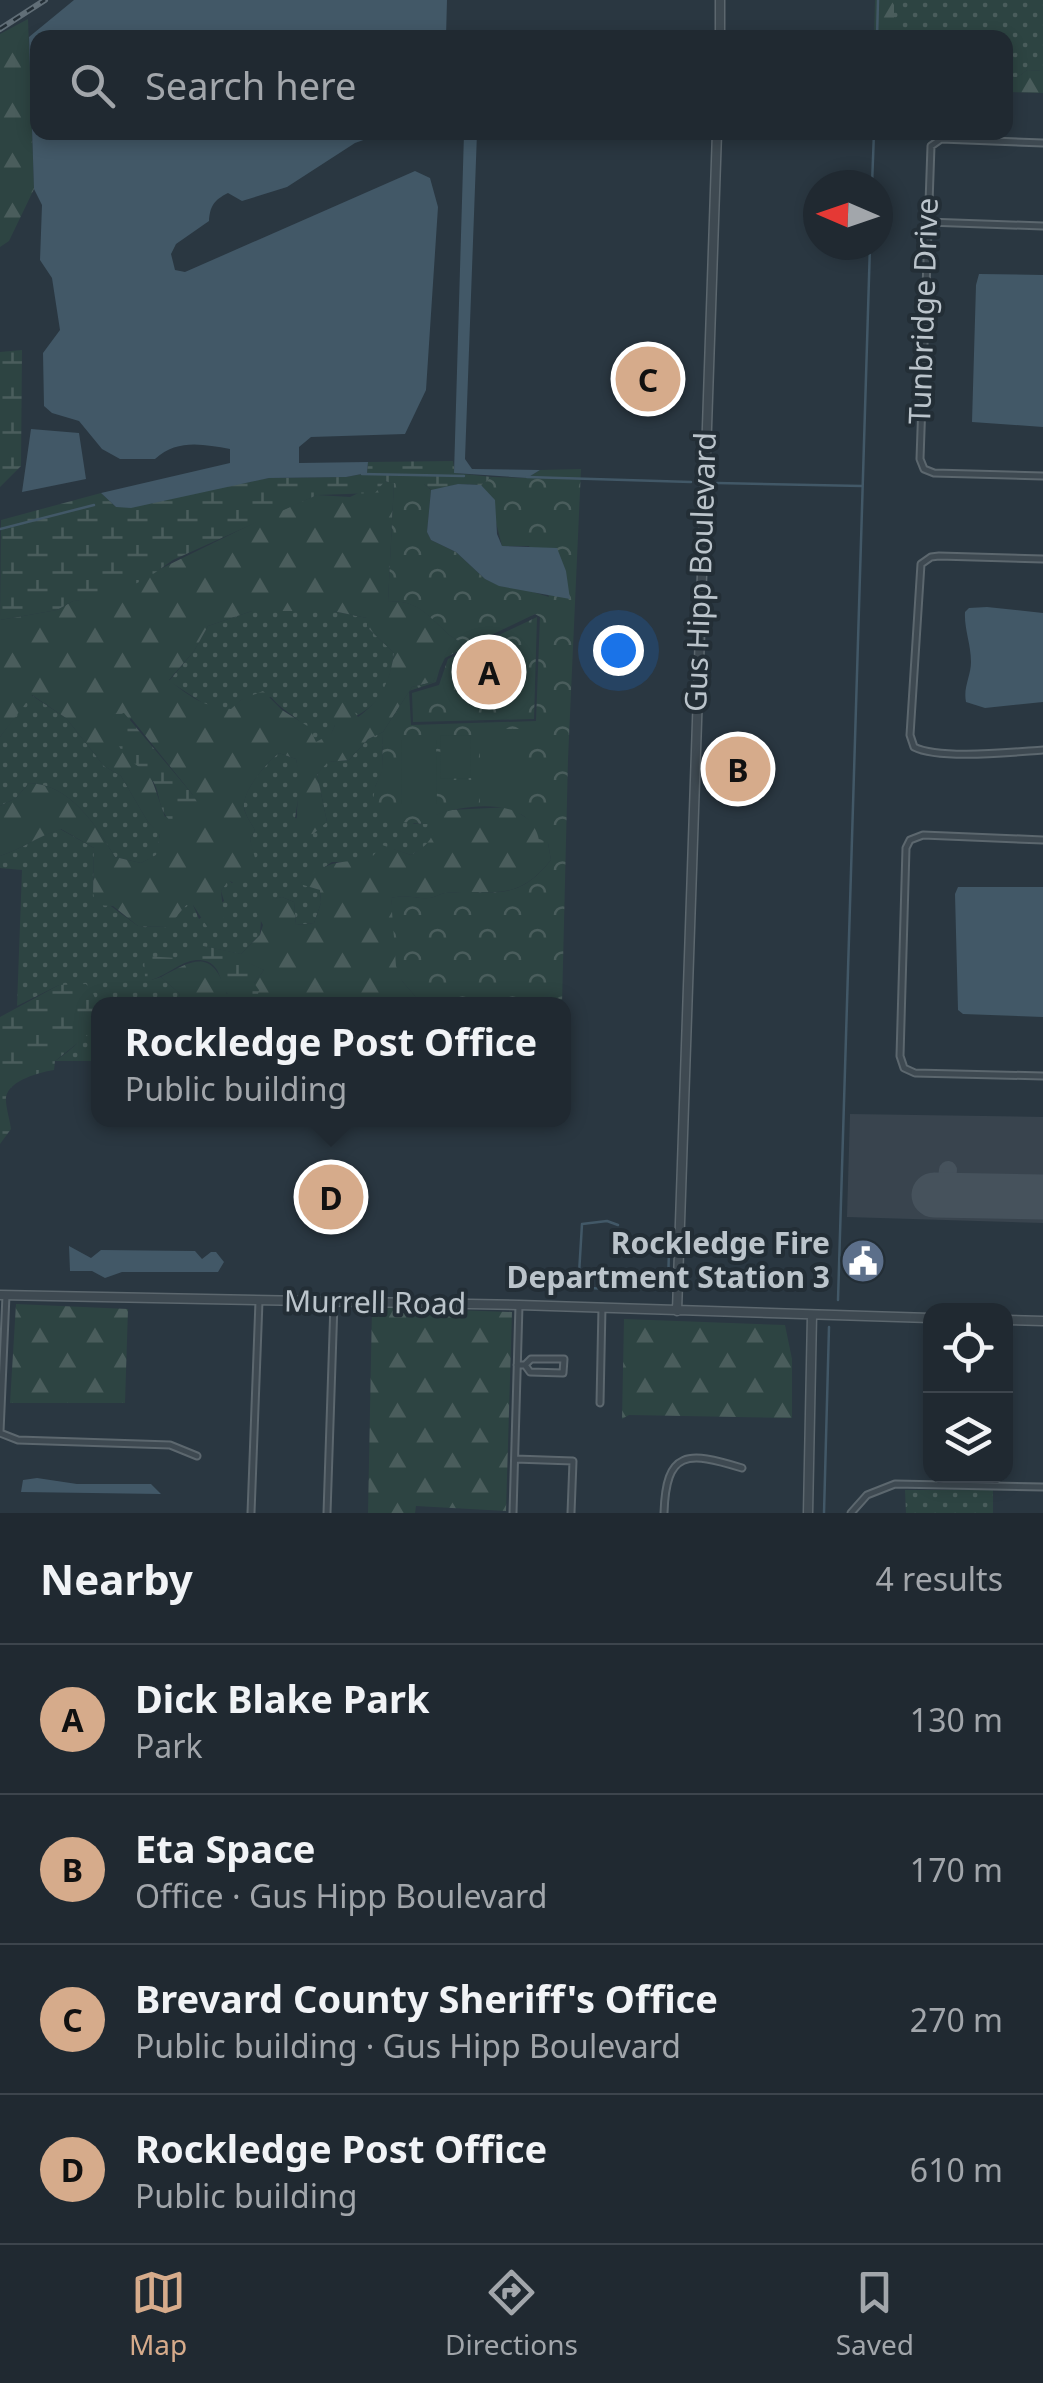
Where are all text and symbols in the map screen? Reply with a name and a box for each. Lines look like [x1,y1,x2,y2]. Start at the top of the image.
search box [30,30,1013,140]
icon: search [65,58,120,113]
text: Search here [145,59,356,111]
north arrow [803,170,893,260]
street label: Tunbridge Drive [898,197,947,425]
pin: C [616,342,680,416]
street label: Gus Hipp Boulevard [674,431,725,712]
your location [593,625,644,676]
pin: A [456,634,522,710]
pin: B [706,732,770,806]
popup [91,997,571,1127]
text: Rockledge Post Office [125,1015,537,1067]
text: Public building [125,1067,347,1110]
pin: D [298,1160,364,1234]
place label: Rockledge Fire Department Station 3 [507,1222,830,1297]
public building icon: Rockledge Fire Department Station 3 [840,1238,886,1284]
street label: Murrell Road [284,1279,466,1324]
map controls [923,1303,1013,1483]
button: locate [923,1303,1013,1393]
button: layers [923,1393,1013,1483]
text: Nearby [40,1550,193,1607]
text: 4 results [876,1557,1003,1600]
text: Dick Blake Park [135,1672,430,1724]
text: A [61,1698,84,1741]
text: 130 m [910,1698,1003,1741]
text: Park [135,1724,203,1767]
text: Eta Space [135,1822,315,1874]
text: B [62,1848,83,1891]
text: 170 m [910,1848,1003,1891]
text: Office · Gus Hipp Boulevard [135,1874,547,1917]
text: Brevard County Sheriff's Office [135,1972,718,2024]
text: C [62,1998,83,2041]
text: 270 m [910,1998,1003,2041]
text: Public building · Gus Hipp Boulevard [135,2024,681,2067]
text: Rockledge Post Office [135,2122,547,2174]
text: D [61,2148,84,2191]
text: 610 m [910,2148,1003,2191]
text: Public building [135,2174,357,2217]
tab: Map [129,2265,187,2363]
tab: Directions [445,2265,578,2363]
tab: Saved [836,2265,914,2363]

